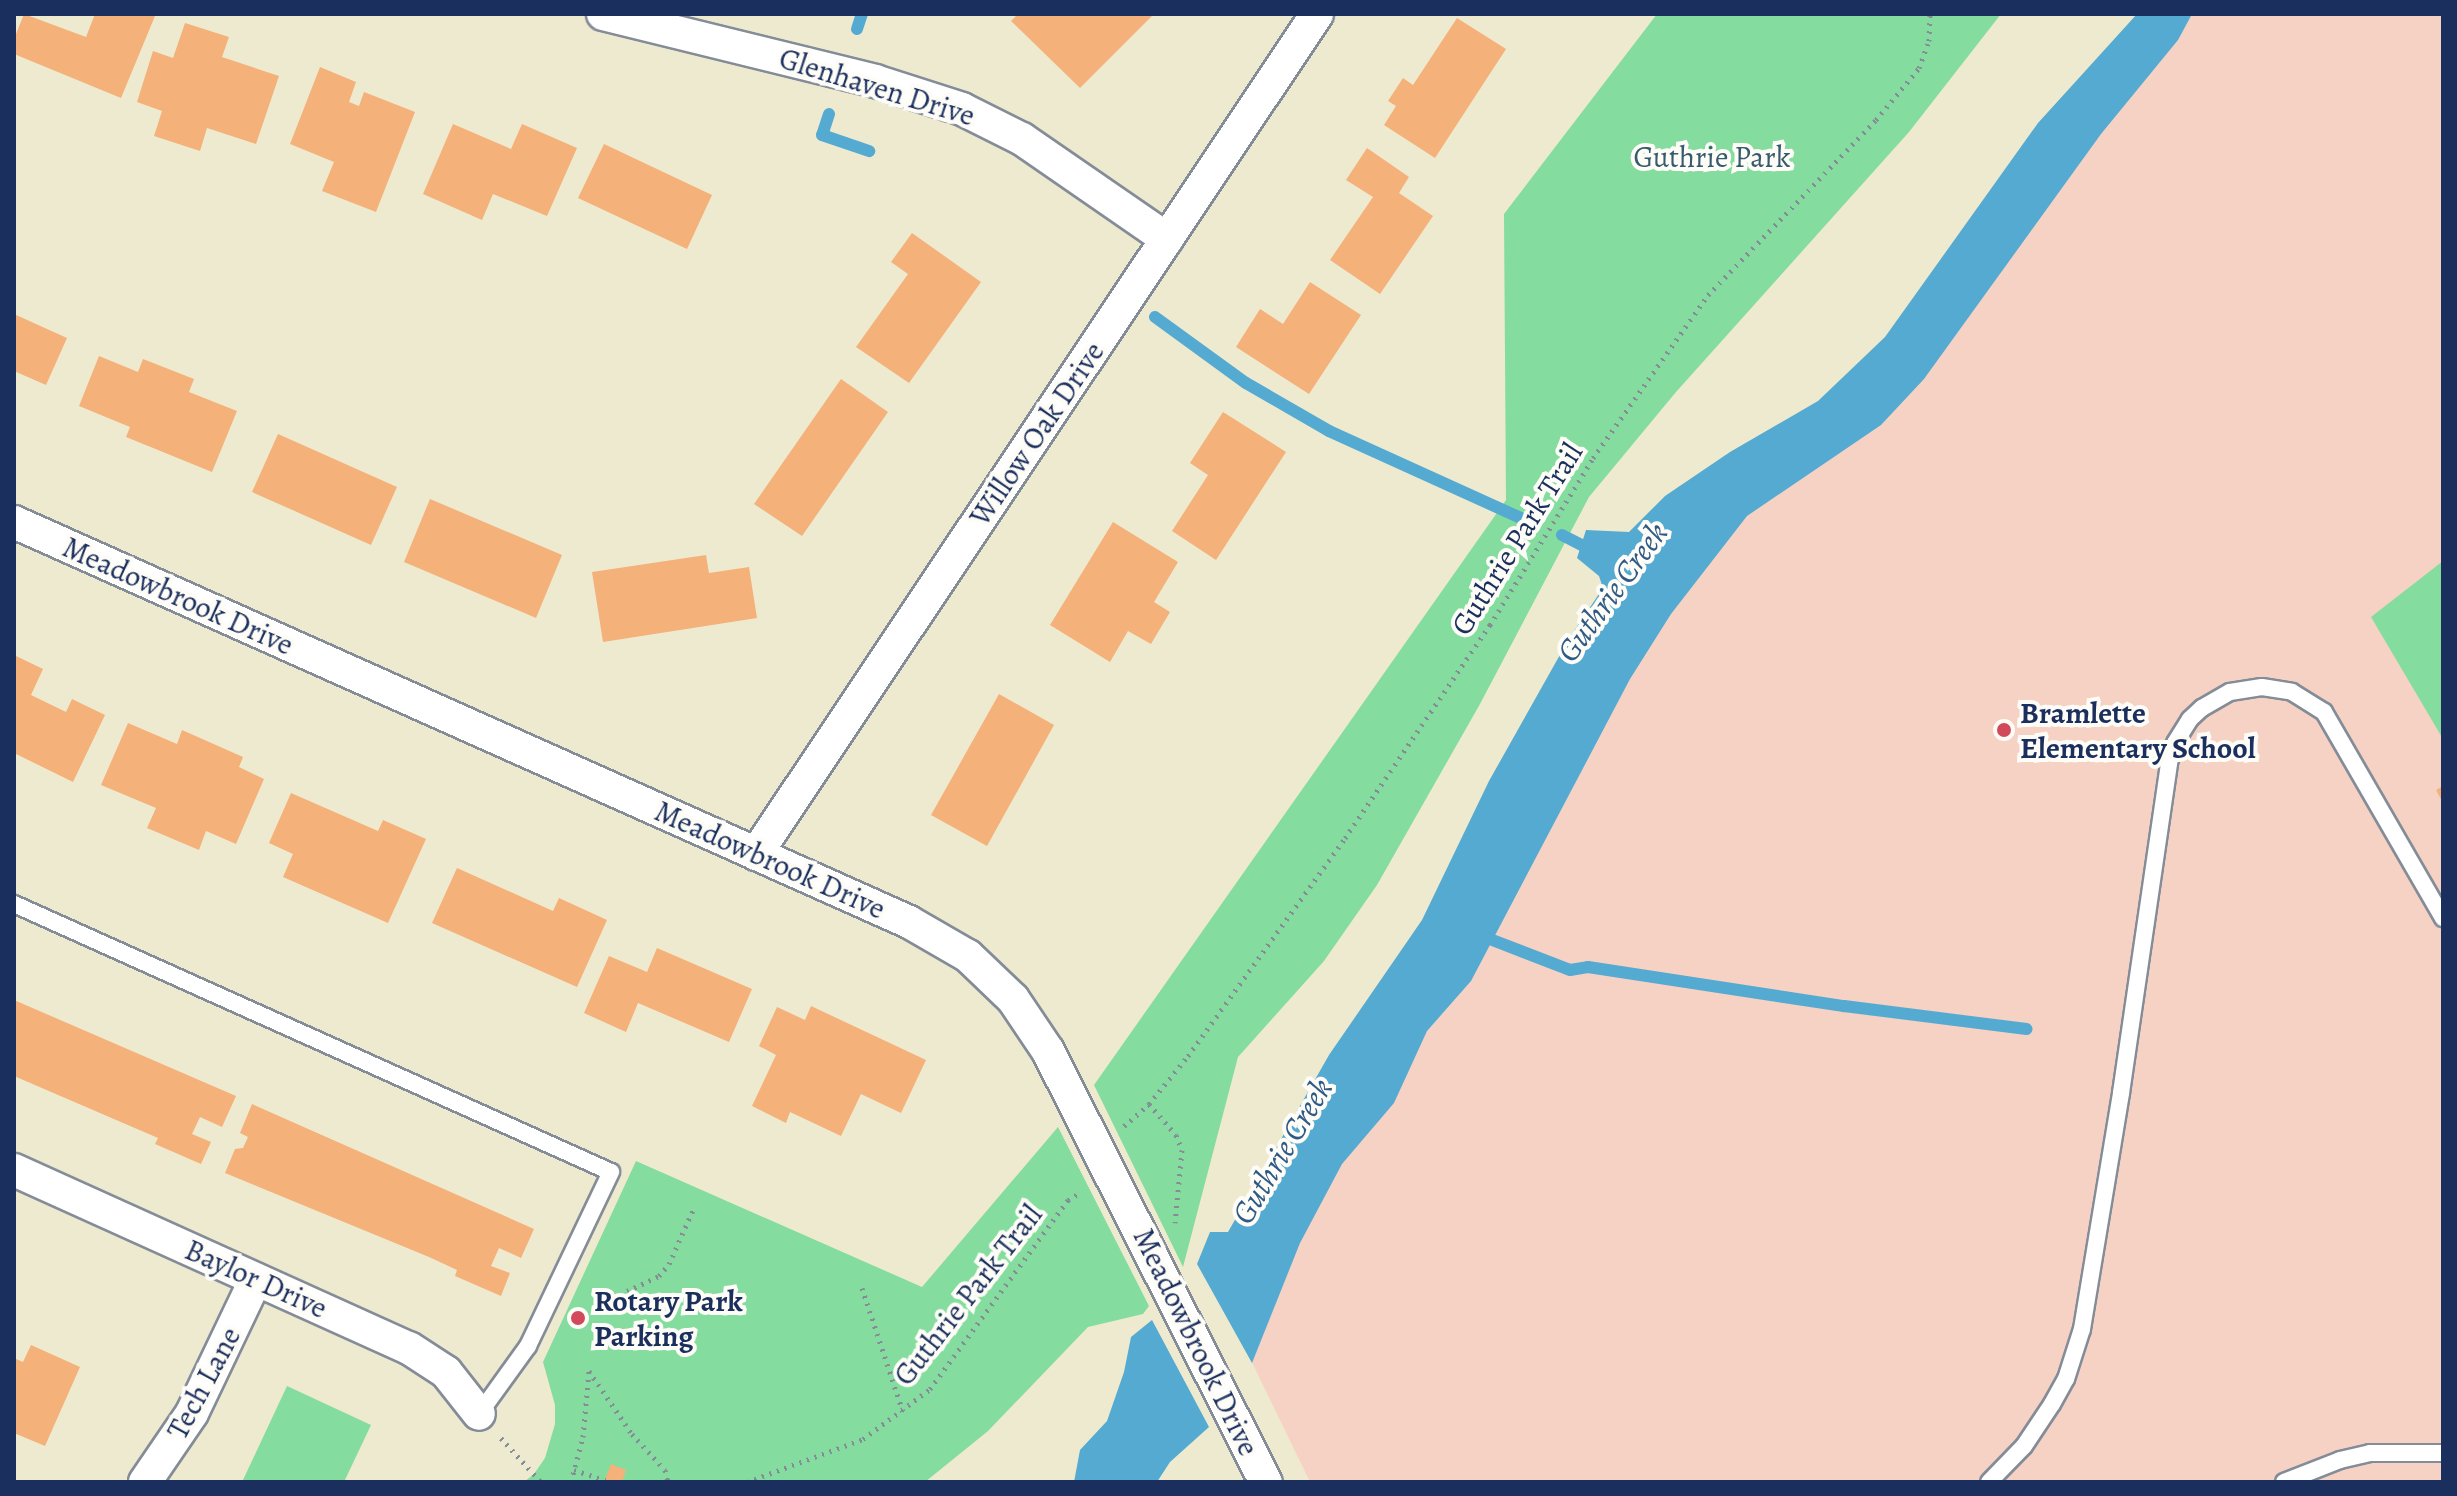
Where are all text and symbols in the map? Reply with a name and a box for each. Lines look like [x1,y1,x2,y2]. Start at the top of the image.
street label: Glenhaven Drive [775,40,979,134]
park label: Guthrie Park [1633,139,1791,175]
street label: Willow Oak Drive [962,335,1112,533]
street label: Guthrie Park Trail [1444,436,1590,642]
water label: Guthrie Creek [1548,515,1676,669]
street label: Meadowbrook Drive [57,529,299,663]
place label: Bramlette Elementary School [2020,695,2256,766]
marker: Bramlette Elementary School [1995,721,2013,739]
street label: Meadowbrook Drive [649,793,891,927]
water label: Guthrie Creek [1223,1071,1341,1231]
street label: Guthrie Park Trail [886,1197,1050,1393]
street label: Meadowbrook Drive [1125,1222,1267,1462]
street label: Baylor Drive [179,1232,333,1326]
place label: Rotary Park Parking [594,1283,743,1354]
marker: Rotary Park Parking [569,1309,587,1327]
street label: Tech Lane [160,1321,248,1445]

